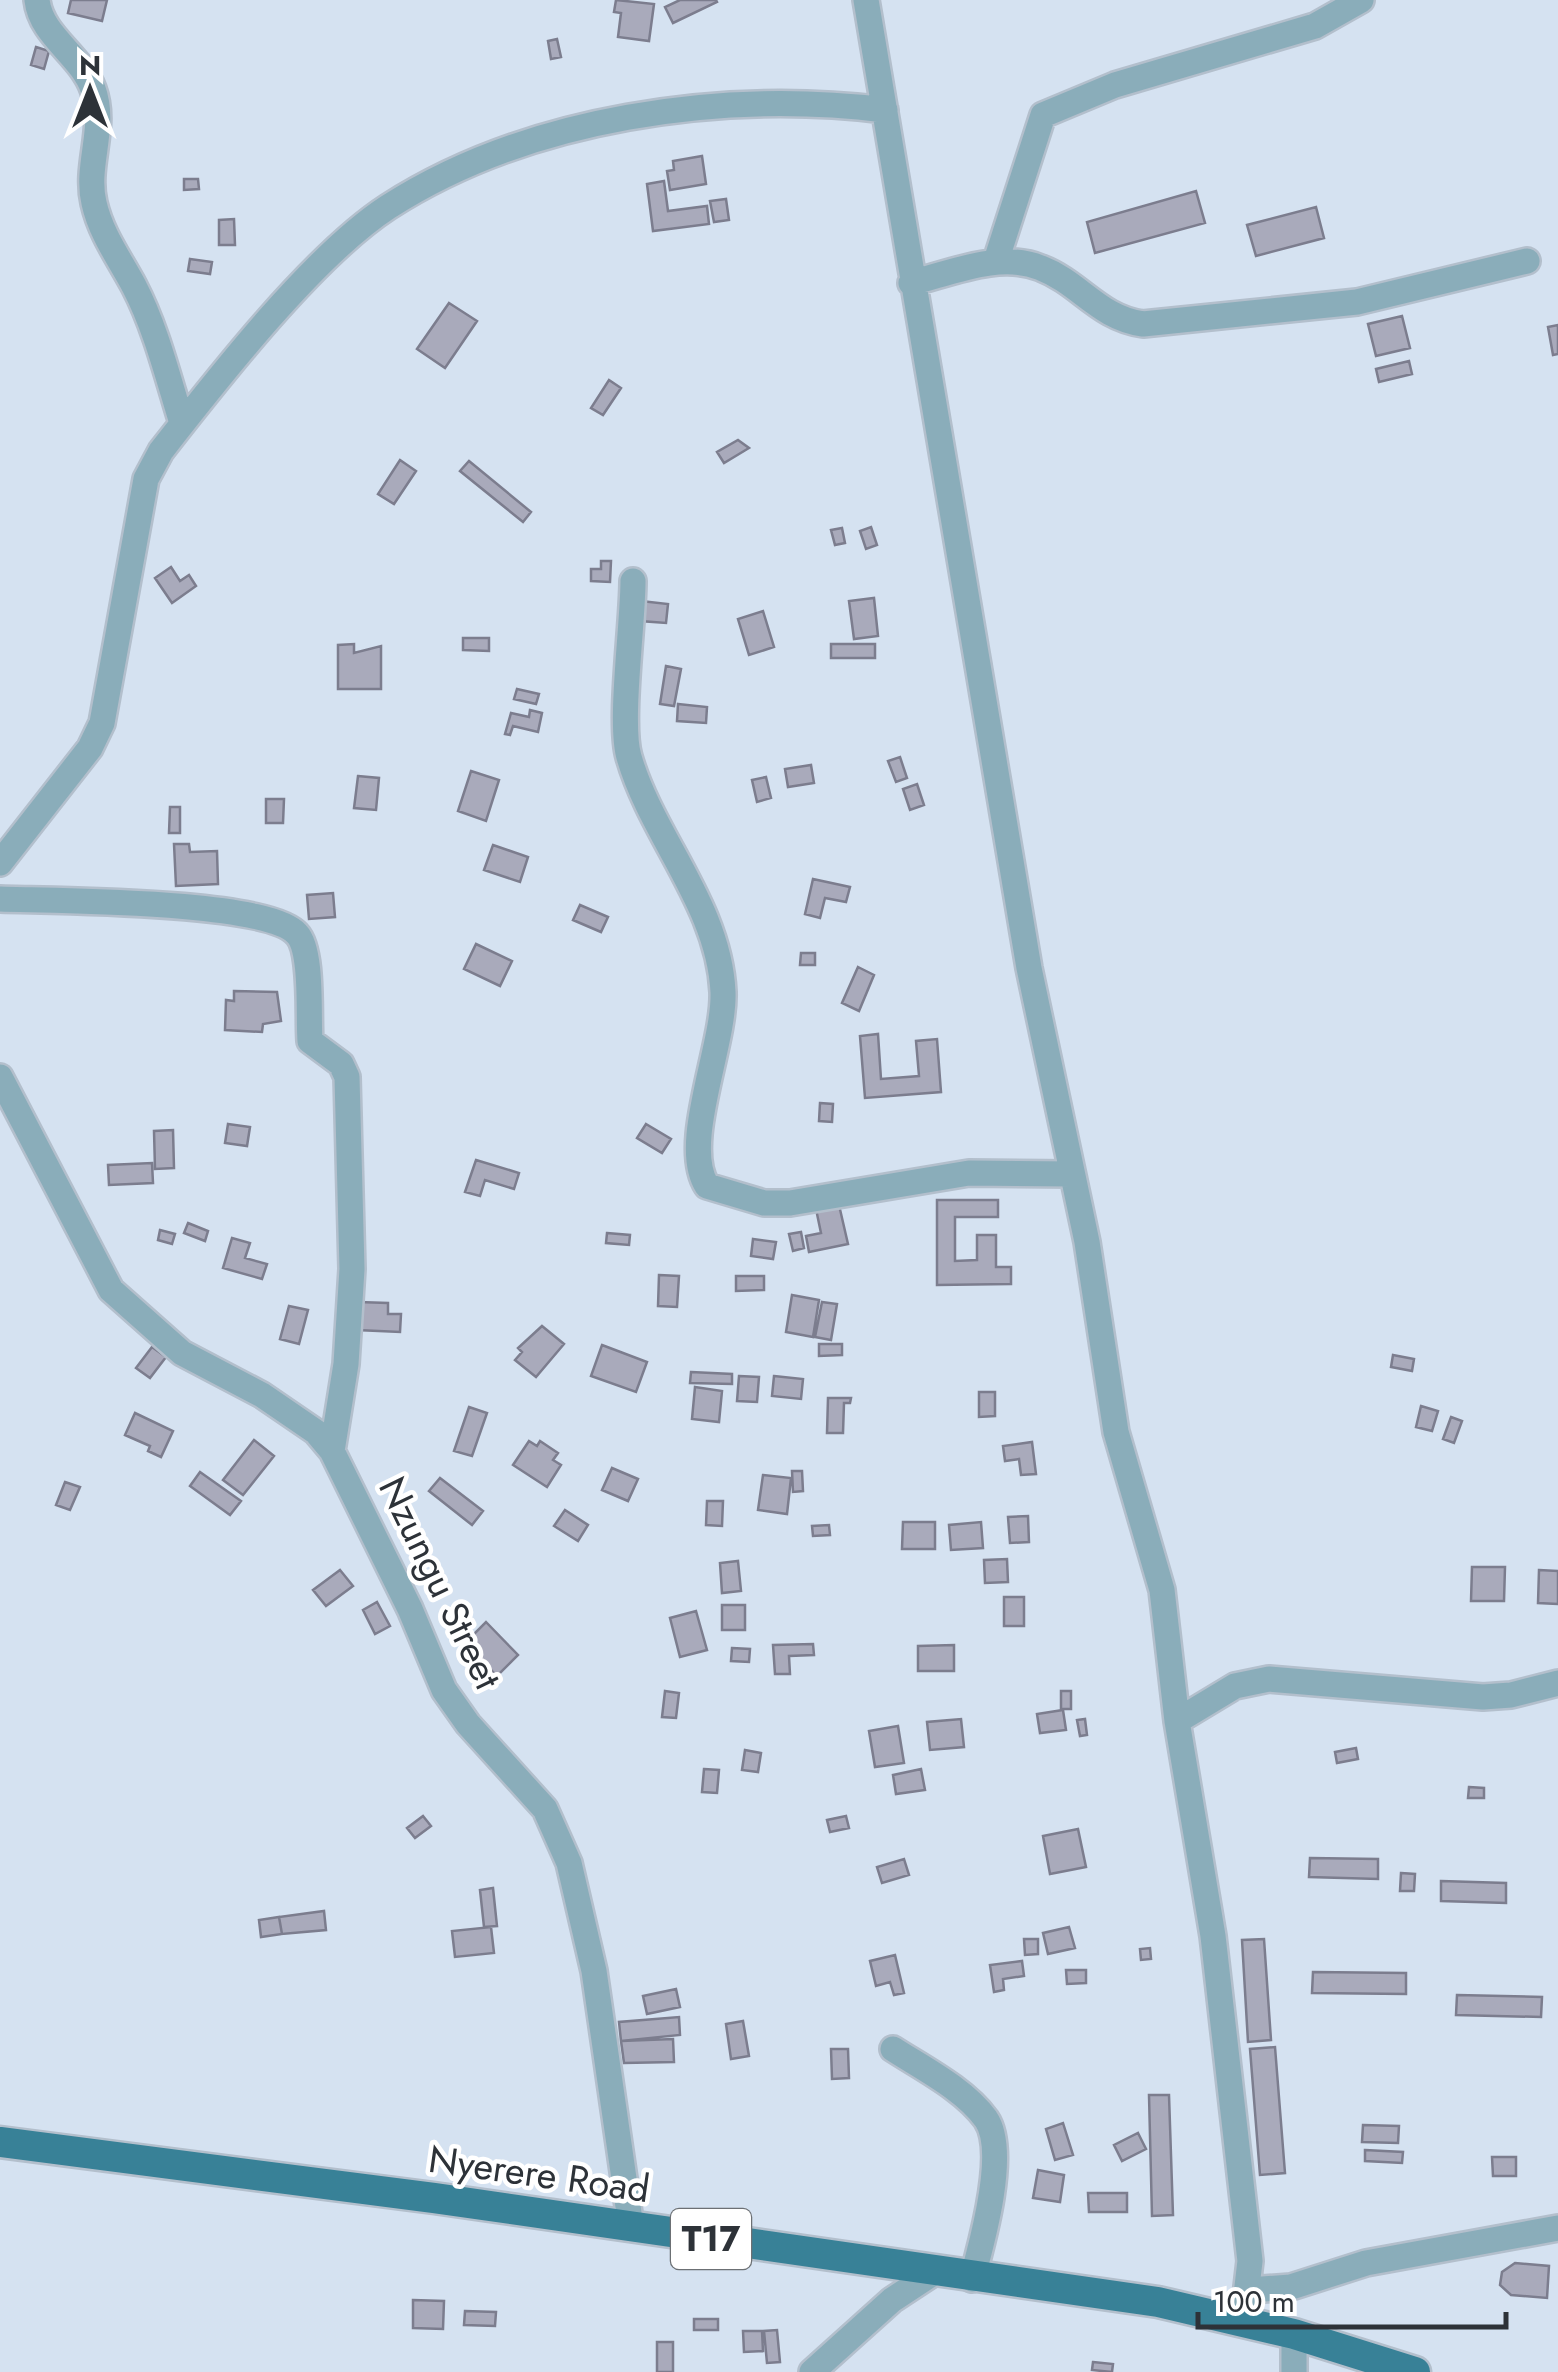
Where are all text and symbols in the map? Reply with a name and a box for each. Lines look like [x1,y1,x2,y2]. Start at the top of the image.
north arrow [40,40,140,140]
text: N [79,45,101,86]
street label: Nzungu Street [365,1467,516,1698]
street label: Nyerere Road [425,2131,653,2216]
road number: T17 [671,2209,751,2269]
scale bar [1198,2267,1506,2329]
text: 100 m [1213,2280,1295,2323]

